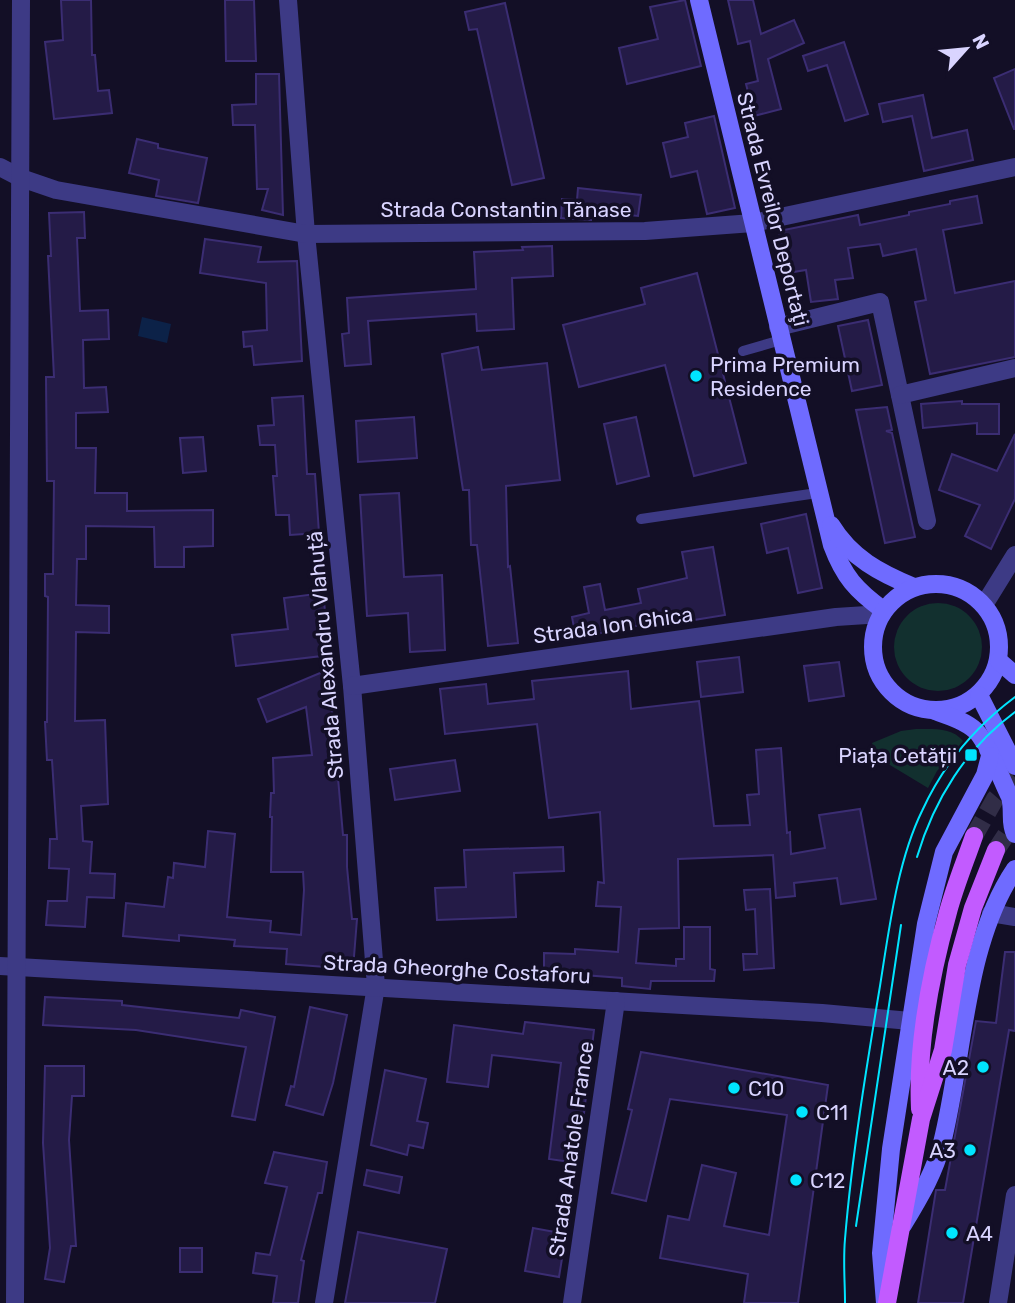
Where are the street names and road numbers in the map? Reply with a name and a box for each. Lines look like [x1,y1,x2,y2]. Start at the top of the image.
street label: Strada Evreilor Deportaţi [732,89,814,329]
street label: Strada Constantin Tănase [381,197,631,222]
street label: Strada Alexandru Vlahuță [302,530,348,780]
street label: Strada Ion Ghica [532,601,694,649]
street label: Strada Gheorghe Costaforu [323,950,591,988]
street label: Strada Anatole France [543,1040,599,1258]

